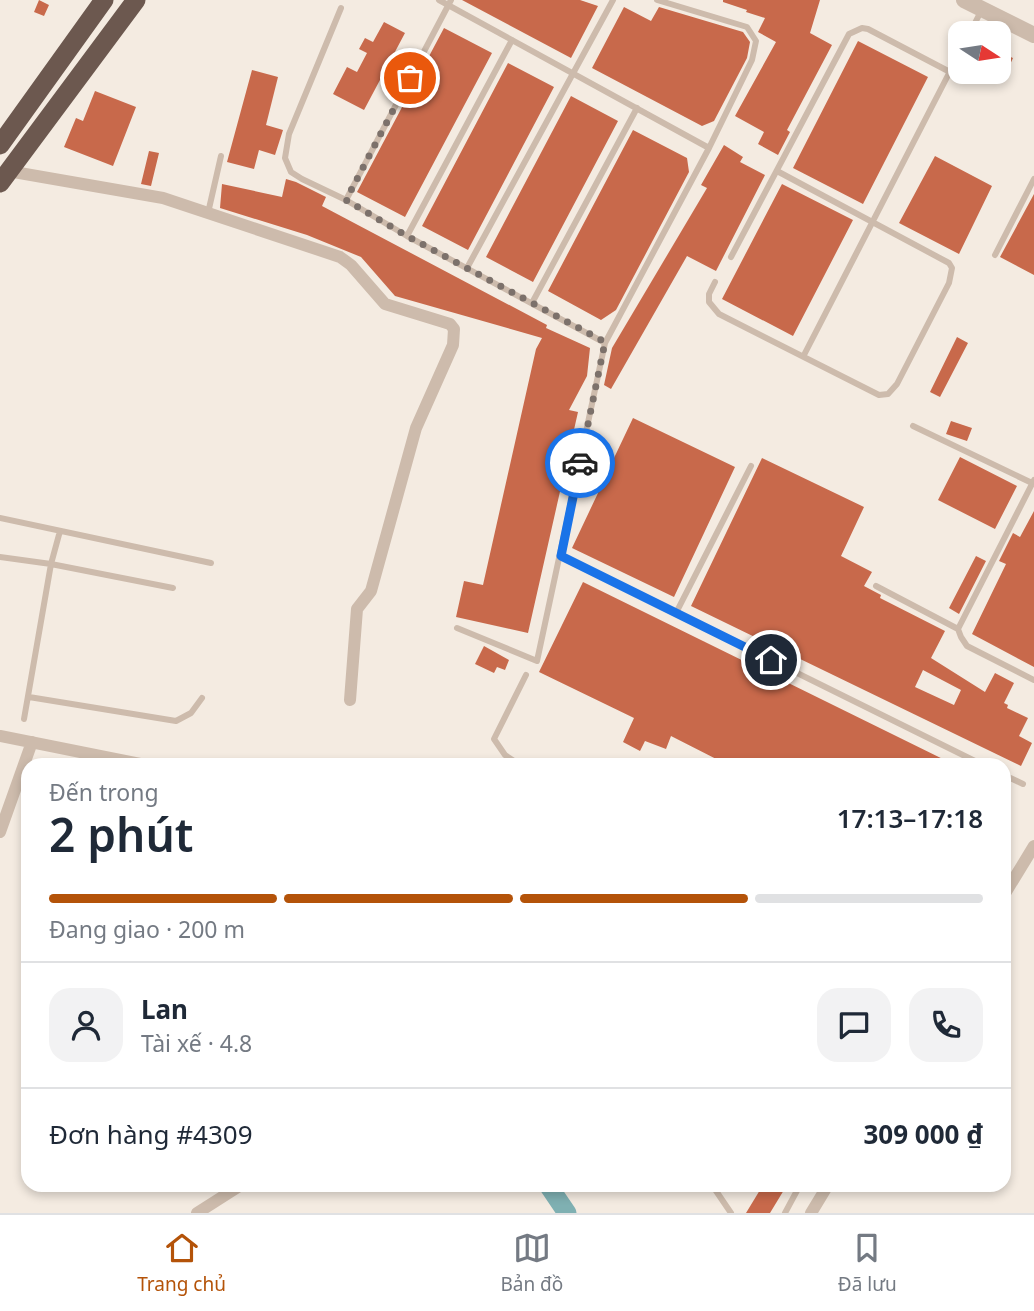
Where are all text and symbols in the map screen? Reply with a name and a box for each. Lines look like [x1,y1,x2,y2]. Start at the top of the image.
north arrow [948,21,1012,84]
map controls [948,21,1011,84]
pin [380,48,440,108]
icon: bag [391,59,429,97]
courier [545,428,615,498]
icon: car [561,444,599,482]
pin [741,630,801,690]
icon: home [752,641,790,679]
text: Đến trong [49,776,159,808]
text: 17:13–17:18 [837,800,983,836]
text: 2 phút [49,803,193,865]
text: Đang giao · 200 m [49,913,245,945]
button: person [49,988,123,1062]
button: chat [817,988,891,1062]
button: phone [909,988,983,1062]
text: Lan [141,991,188,1027]
text: Tài xế · 4.8 [141,1027,252,1059]
text: Đơn hàng #4309 [49,1116,253,1152]
text: 309 000 ₫ [863,1116,983,1152]
tab: Trang chủ [137,1229,226,1297]
tab: Bản đồ [500,1229,563,1297]
tab: Đã lưu [838,1229,897,1297]

